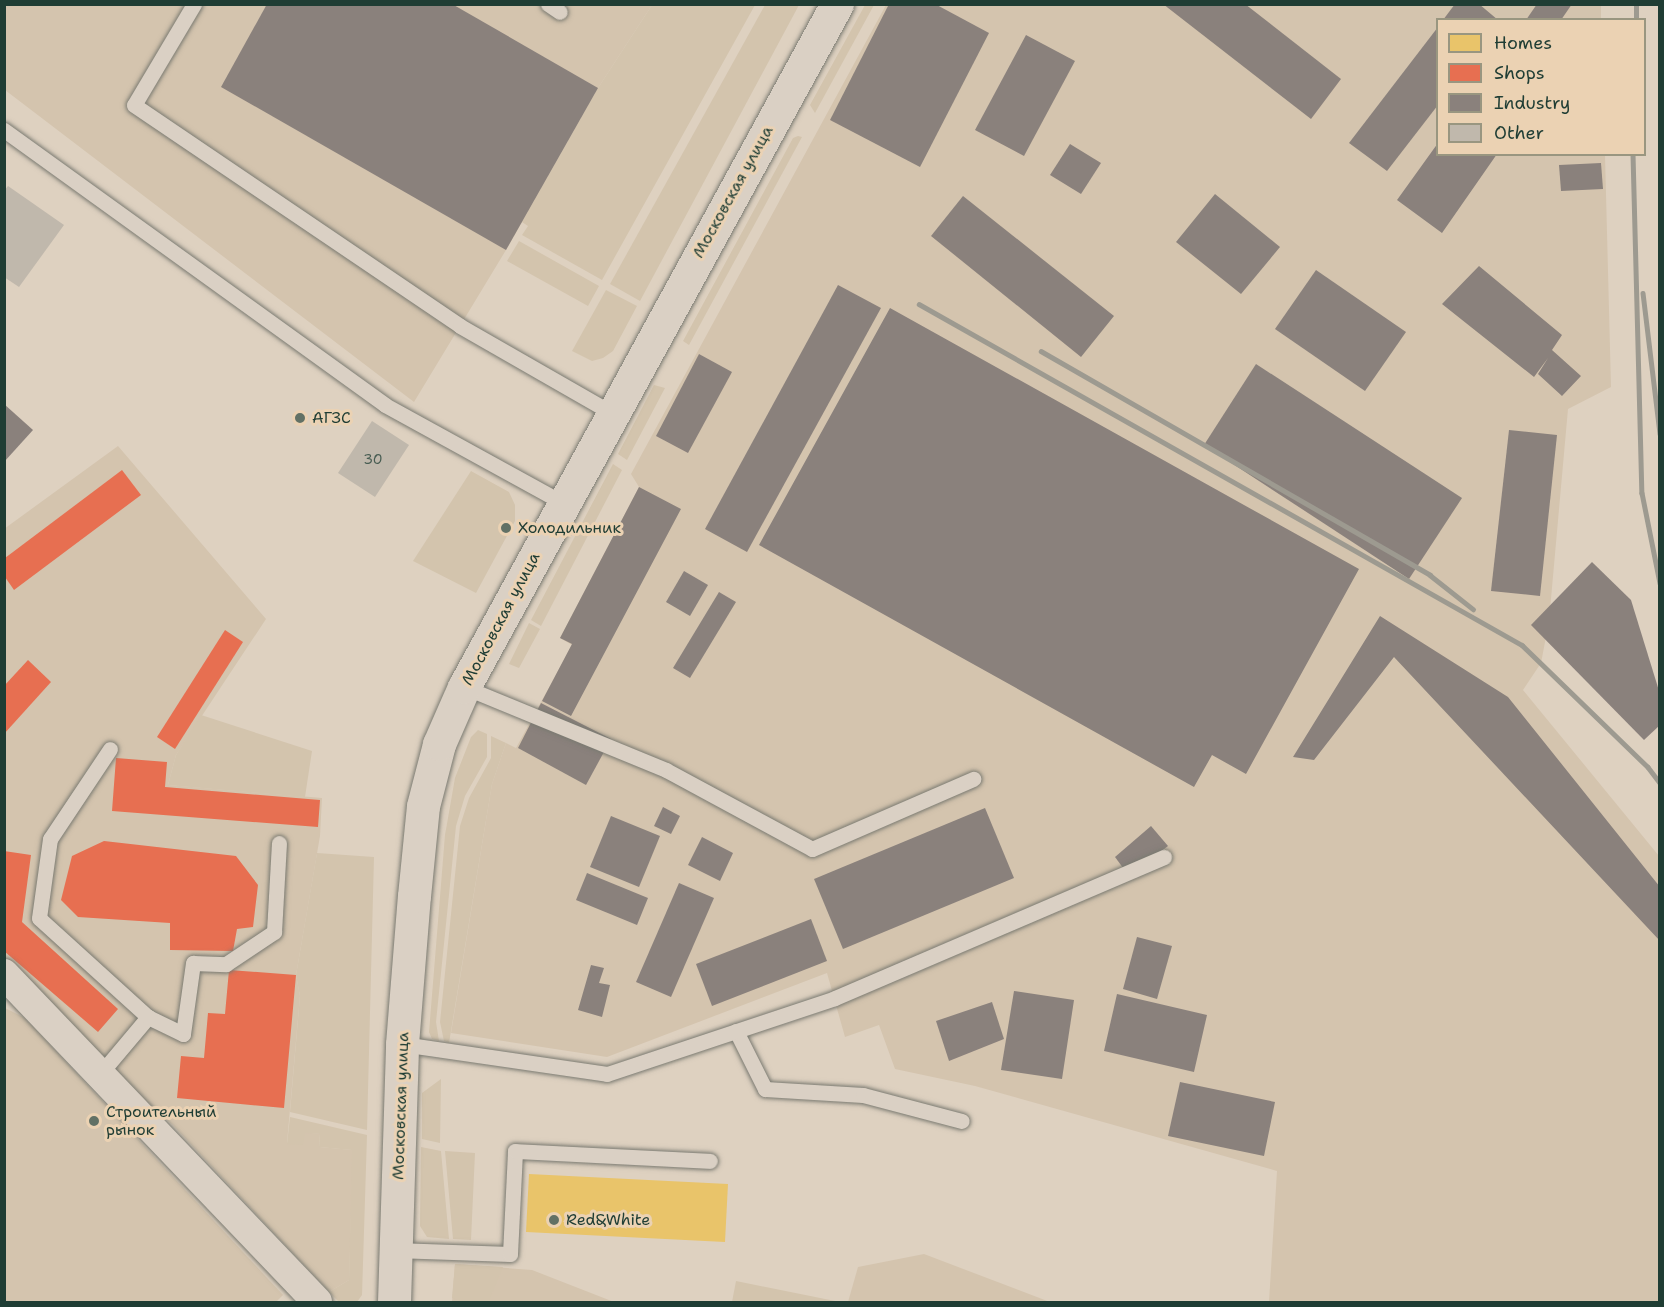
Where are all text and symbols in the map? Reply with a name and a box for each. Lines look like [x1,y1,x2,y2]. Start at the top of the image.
legend [1436,18,1646,156]
text: Homes [1494,31,1552,55]
text: Shops [1494,61,1545,85]
text: Industry [1494,91,1570,115]
text: Other [1494,121,1544,145]
street label: Московская улица [689,123,777,261]
place label: АГЗС [312,408,351,428]
marker: АГЗС [293,411,307,425]
house number: 30 [363,451,383,467]
place label: Холодильник [518,518,621,538]
marker: Холодильник [499,521,513,535]
street label: Московская улица [458,549,544,689]
street label: Московская улица [389,1032,413,1180]
place label: Строительный рынок [106,1102,216,1140]
marker: Строительный рынок [87,1114,101,1128]
place label: Red&White [566,1210,650,1230]
marker: Red&White [547,1213,561,1227]

